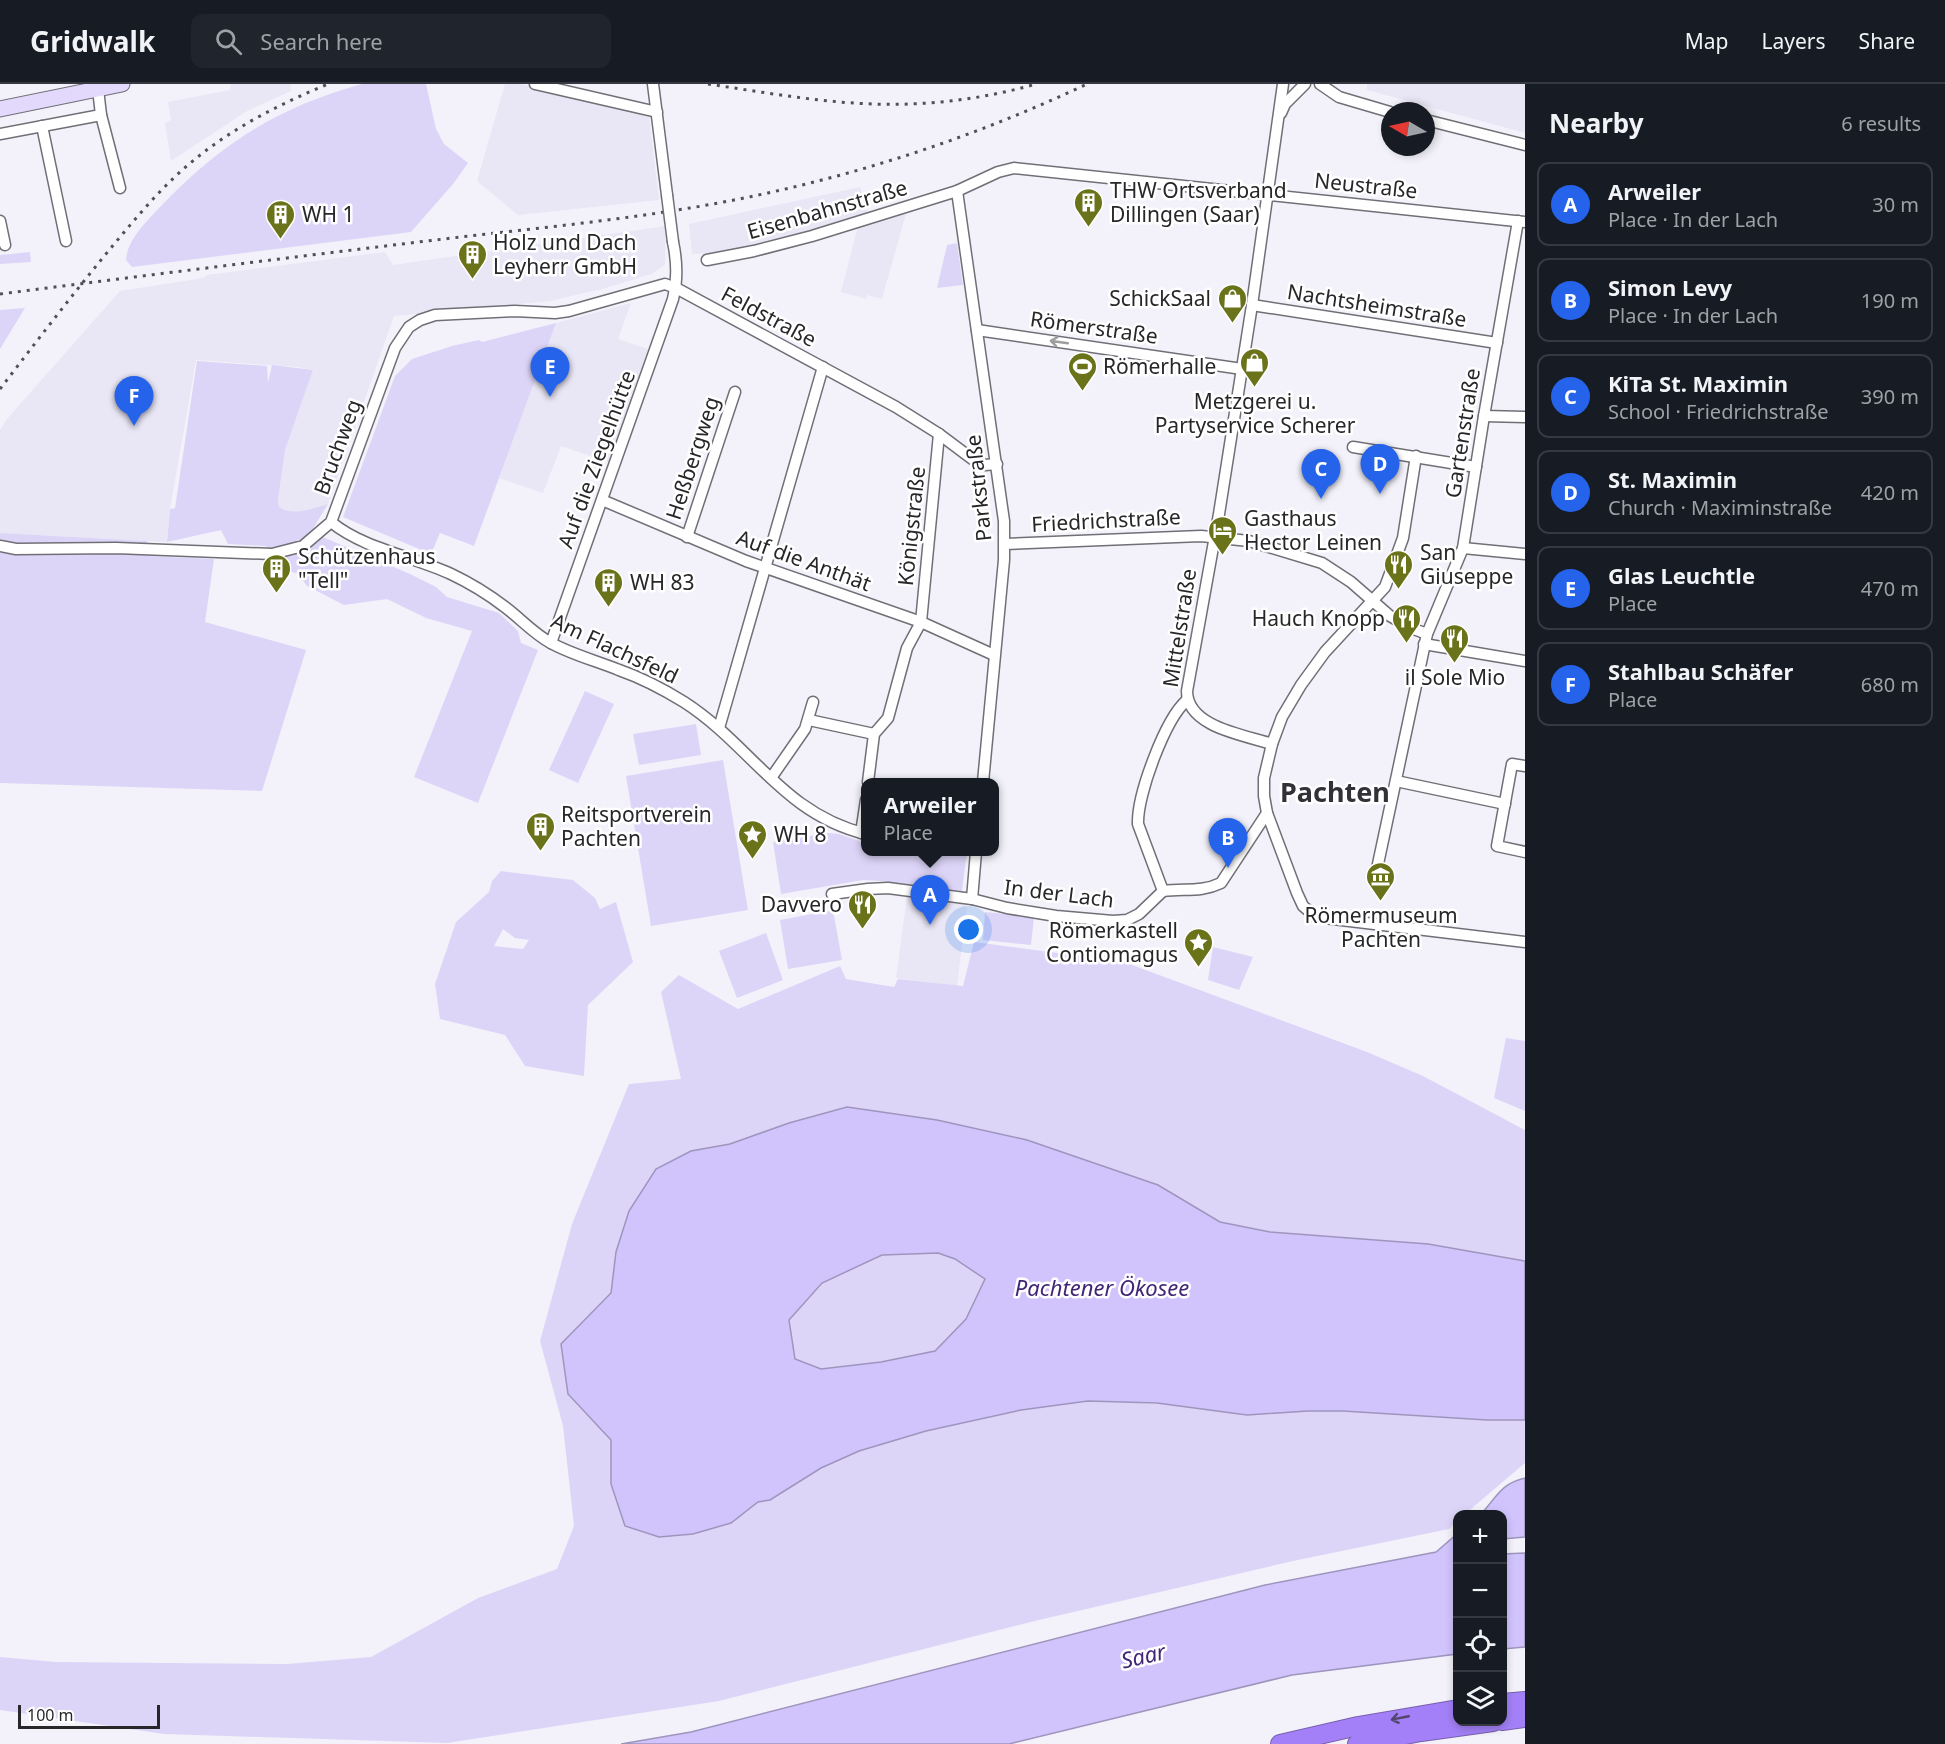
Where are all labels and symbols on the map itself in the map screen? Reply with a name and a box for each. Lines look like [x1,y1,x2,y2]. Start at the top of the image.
north arrow [1381,102,1435,156]
street label: Neustraße [1313,166,1419,204]
street label: Eisenbahnstraße [744,173,910,245]
place label: THW Ortsverband Dillingen (Saar) [1110,176,1287,228]
building icon: THW Ortsverband Dillingen (Saar) [1073,186,1105,228]
building icon: WH 1 [265,198,297,240]
place label: WH 1 [302,200,355,228]
place label: Holz und Dach Leyherr GmbH [493,228,637,280]
building icon: Holz und Dach Leyherr GmbH [456,238,488,280]
street label: Nachtsheimstraße [1285,277,1469,333]
street label: Feldstraße [717,279,821,353]
shop icon: SchickSaal [1216,282,1248,324]
place label: SchickSaal [1109,284,1211,312]
street label: Römerstraße [1028,304,1160,350]
one-way arrow [1050,336,1070,347]
shop icon: Metzgerei u. Partyservice Scherer [1239,346,1271,388]
pin: E [530,348,570,397]
sports icon: Römerhalle [1066,350,1098,392]
place label: Römerhalle [1103,352,1216,380]
street label: Auf die Ziegelhütte [551,366,641,552]
street label: Gartenstraße [1438,366,1486,500]
pin: F [114,376,154,426]
place label: Metzgerei u. Partyservice Scherer [1155,387,1356,439]
street label: Heßbergweg [659,393,725,523]
street label: Bruchweg [307,395,367,499]
street label: Parkstraße [958,433,998,543]
pin: D [1360,444,1400,494]
pin: C [1302,450,1340,499]
street label: Königstraße [891,465,931,587]
street label: Friedrichstraße [1031,502,1181,538]
place label: Gasthaus Hector Leinen [1244,504,1382,556]
hotel icon: Gasthaus Hector Leinen [1207,514,1239,556]
street label: Auf die Anthät [733,523,875,597]
place label: San Giuseppe [1420,538,1513,590]
place label: Schützenhaus "Tell" [298,542,436,594]
restaurant icon: San Giuseppe [1383,548,1415,590]
building icon: Schützenhaus "Tell" [261,552,293,594]
building icon: WH 83 [593,566,625,608]
street label: Mittelstraße [1156,567,1202,689]
place label: WH 83 [630,568,695,596]
restaurant icon: Hauch Knopp [1390,602,1422,644]
place label: Hauch Knopp [1252,604,1385,632]
street label: Am Flachsfeld [547,606,683,690]
restaurant icon: il Sole Mio [1439,622,1471,664]
place label: il Sole Mio [1405,663,1505,691]
district label: Pachten [1280,773,1390,810]
place label: Reitsportverein Pachten [561,800,712,852]
building icon: Reitsportverein Pachten [524,810,556,852]
place icon: WH 8 [737,818,769,860]
pin: B [1208,818,1248,868]
place label: WH 8 [774,820,827,848]
museum icon: Römermuseum Pachten [1365,860,1397,902]
street label: In der Lach [1003,872,1115,914]
pin: A [910,876,950,925]
restaurant icon: Davvero [847,888,879,930]
place label: Davvero [761,890,842,918]
place label: Römermuseum Pachten [1304,901,1458,953]
your location [954,915,983,944]
place label: Römerkastell Contiomagus [1046,916,1178,968]
place icon: Römerkastell Contiomagus [1183,926,1215,968]
water label: Pachtener Ökosee [1015,1272,1189,1302]
water label: Saar [1118,1635,1169,1675]
scale bar [18,1702,160,1730]
one-way arrow [1390,1713,1410,1724]

